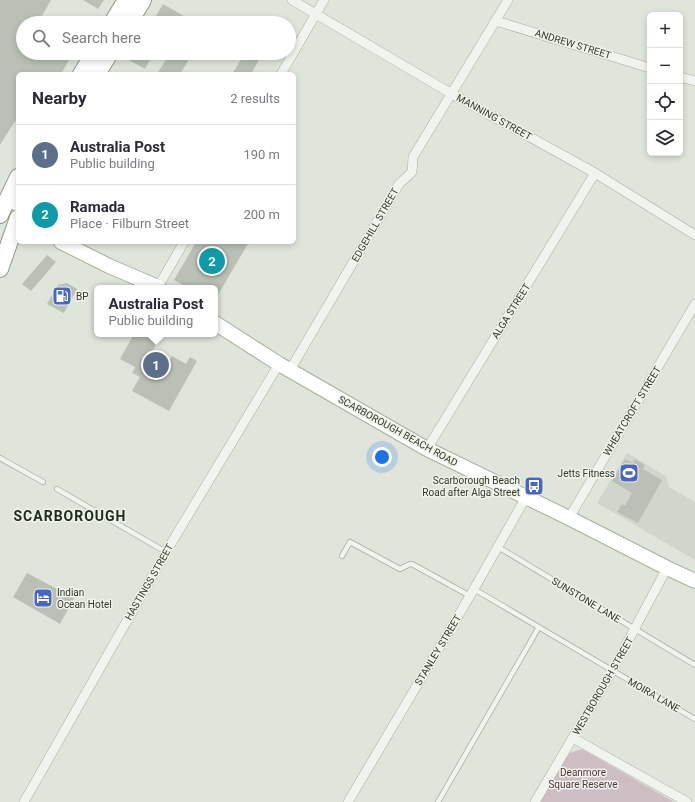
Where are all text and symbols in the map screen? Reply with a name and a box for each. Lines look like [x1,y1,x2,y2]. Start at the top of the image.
map controls [647,12,683,156]
button: + [647,12,683,48]
search box [16,16,296,60]
icon: search [30,27,52,49]
street label: ANDREW STREET [534,27,612,61]
text: Search here [62,29,141,47]
button: − [647,48,683,84]
button: locate [647,84,683,120]
text: Nearby [32,88,87,108]
text: 2 results [230,91,280,106]
street label: MANNING STREET [454,92,534,142]
button: layers [647,120,683,156]
text: Australia Post [70,138,165,156]
text: 1 [41,147,49,162]
text: 190 m [243,147,280,162]
text: Public building [70,156,155,171]
street label: EDGEHILL STREET [349,186,401,264]
text: Ramada [70,198,125,216]
text: 2 [41,207,49,222]
text: 200 m [243,207,280,222]
text: Place · Filburn Street [70,216,189,231]
pin: 2 [199,246,225,276]
street label: ALGA STREET [490,281,532,341]
fuel station icon: BP [51,285,73,307]
popup [94,285,218,337]
place label: BP [76,291,89,302]
text: Australia Post [109,295,203,313]
text: Public building [109,313,193,328]
pin: 1 [143,350,169,380]
street label: WHEATCROFT STREET [601,364,663,458]
street label: SCARBOROUGH BEACH ROAD [336,394,460,468]
your location [372,447,392,467]
sports icon: Jetts Fitness [618,462,640,484]
place label: Jetts Fitness [558,468,615,479]
place label: Scarborough Beach Road after Alga Street [422,475,520,498]
bus stop icon: Scarborough Beach Road after Alga Street [523,475,545,497]
district label: SCARBOROUGH [13,508,127,524]
street label: HASTINGS STREET [123,542,175,622]
street label: SUNSTONE LANE [550,575,623,625]
hotel icon: Indian Ocean Hotel [32,587,54,609]
place label: Indian Ocean Hotel [57,587,112,610]
street label: STANLEY STREET [413,613,463,687]
street label: WESTBOROUGH STREET [570,635,636,737]
street label: MOIRA LANE [626,676,682,714]
park label: Deanmore Square Reserve [548,767,618,790]

